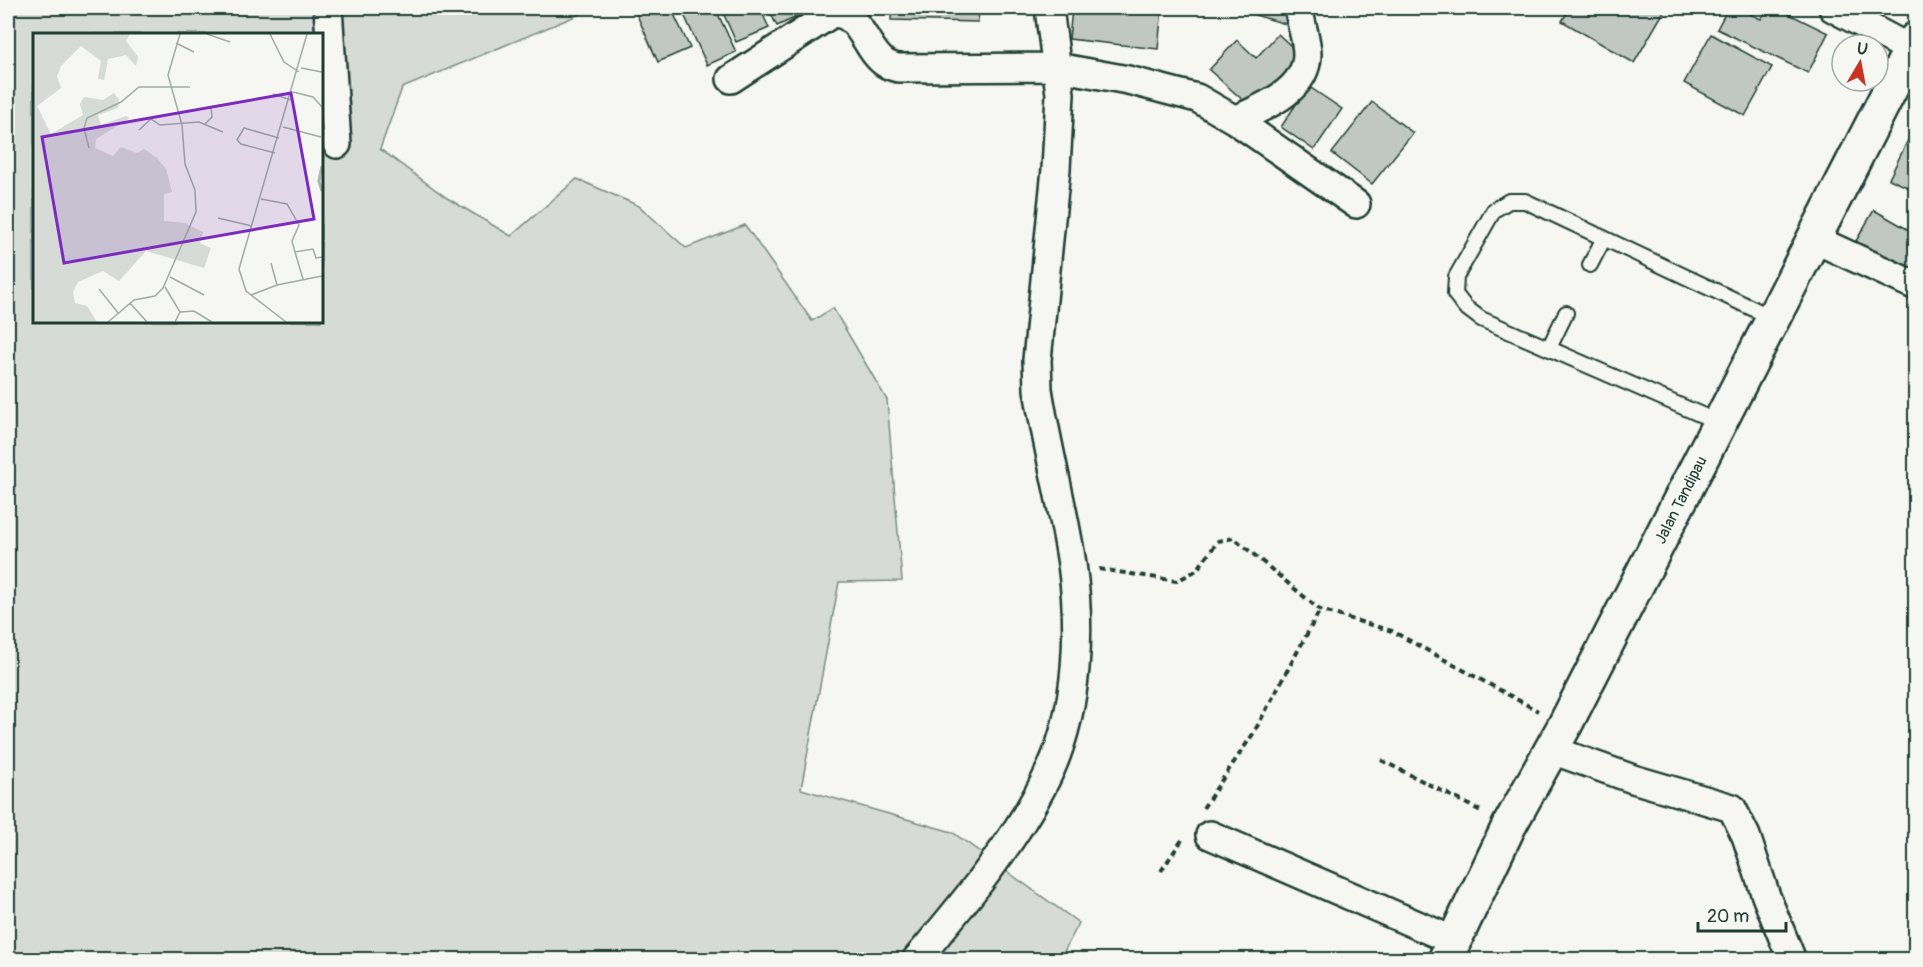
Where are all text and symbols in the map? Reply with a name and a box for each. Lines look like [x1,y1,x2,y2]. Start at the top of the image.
inset map [33,33,322,322]
north arrow [1830,33,1890,93]
text: U [1855,38,1870,60]
street label: Jalan Tandipau [1650,453,1712,547]
scale bar [1698,895,1786,933]
text: 20 m [1707,905,1749,928]

